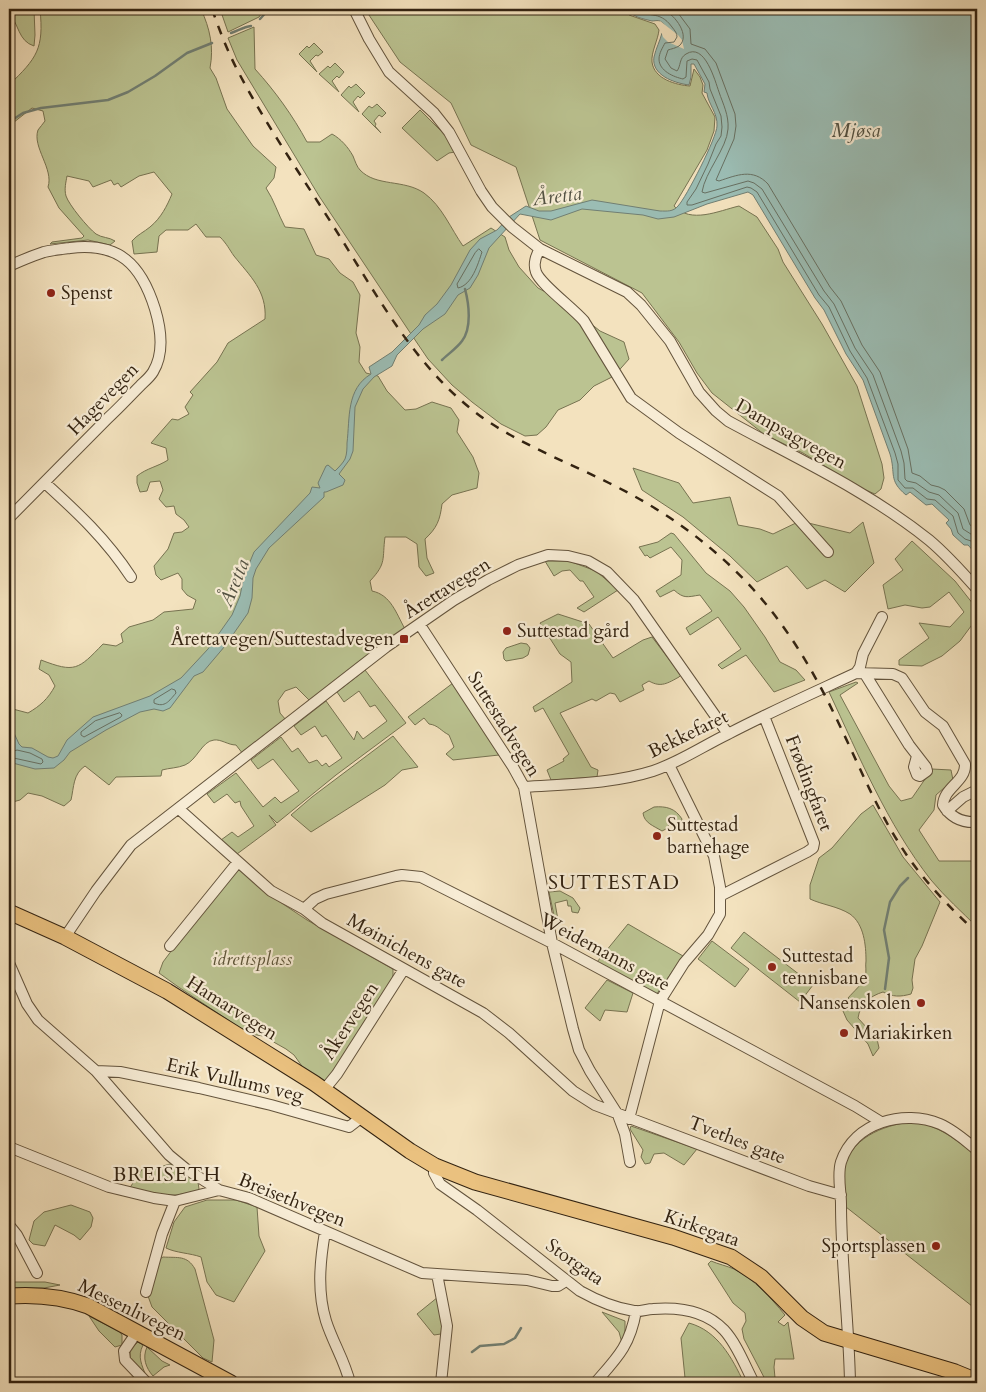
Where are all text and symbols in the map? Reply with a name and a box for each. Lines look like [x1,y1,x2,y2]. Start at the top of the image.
water label: Mjøsa [832,117,881,144]
water label: Åretta [530,180,583,213]
place label: Spenst [61,280,112,306]
marker: Spenst [45,287,57,299]
street label: Hagevegen [62,357,144,441]
street label: Dampsagvegen [731,393,851,475]
street label: Årettavegen [399,551,495,625]
water label: Åretta [212,555,256,612]
place label: Suttestad gård [517,618,629,644]
marker: Suttestad gård [501,625,513,637]
place label: Årettavegen/Suttestadvegen [171,626,394,652]
marker: Årettavegen/Suttestadvegen [398,633,410,645]
street label: Suttestadvegen [461,666,547,782]
street label: Bekkefaret [644,703,732,765]
street label: Frødingfaret [779,731,839,835]
place label: Suttestad barnehage [667,812,750,860]
marker: Suttestad barnehage [651,830,663,842]
district label: SUTTESTAD [548,869,680,896]
street label: Weidemanns gate [534,906,675,997]
street label: Møinichens gate [342,907,472,995]
place label: Suttestad tennisbane [782,943,868,991]
park label: idrettsplass [212,946,293,972]
marker: Suttestad tennisbane [766,961,778,973]
street label: Hamarvegen [181,970,283,1047]
street label: Åkervegen [315,977,385,1065]
place label: Nansenskolen [799,990,911,1016]
marker: Nansenskolen [915,997,927,1009]
place label: Mariakirken [854,1020,953,1046]
marker: Mariakirken [838,1027,850,1039]
street label: Erik Vullums veg [164,1052,307,1109]
street label: Tvethes gate [685,1110,789,1170]
district label: BREISETH [113,1161,221,1188]
street label: Breisethvegen [234,1167,350,1233]
street label: Kirkegata [661,1203,743,1253]
street label: Storgata [541,1232,609,1292]
place label: Sportsplassen [822,1233,926,1259]
marker: Sportsplassen [930,1240,942,1252]
street label: Messenlivegen [74,1273,191,1347]

